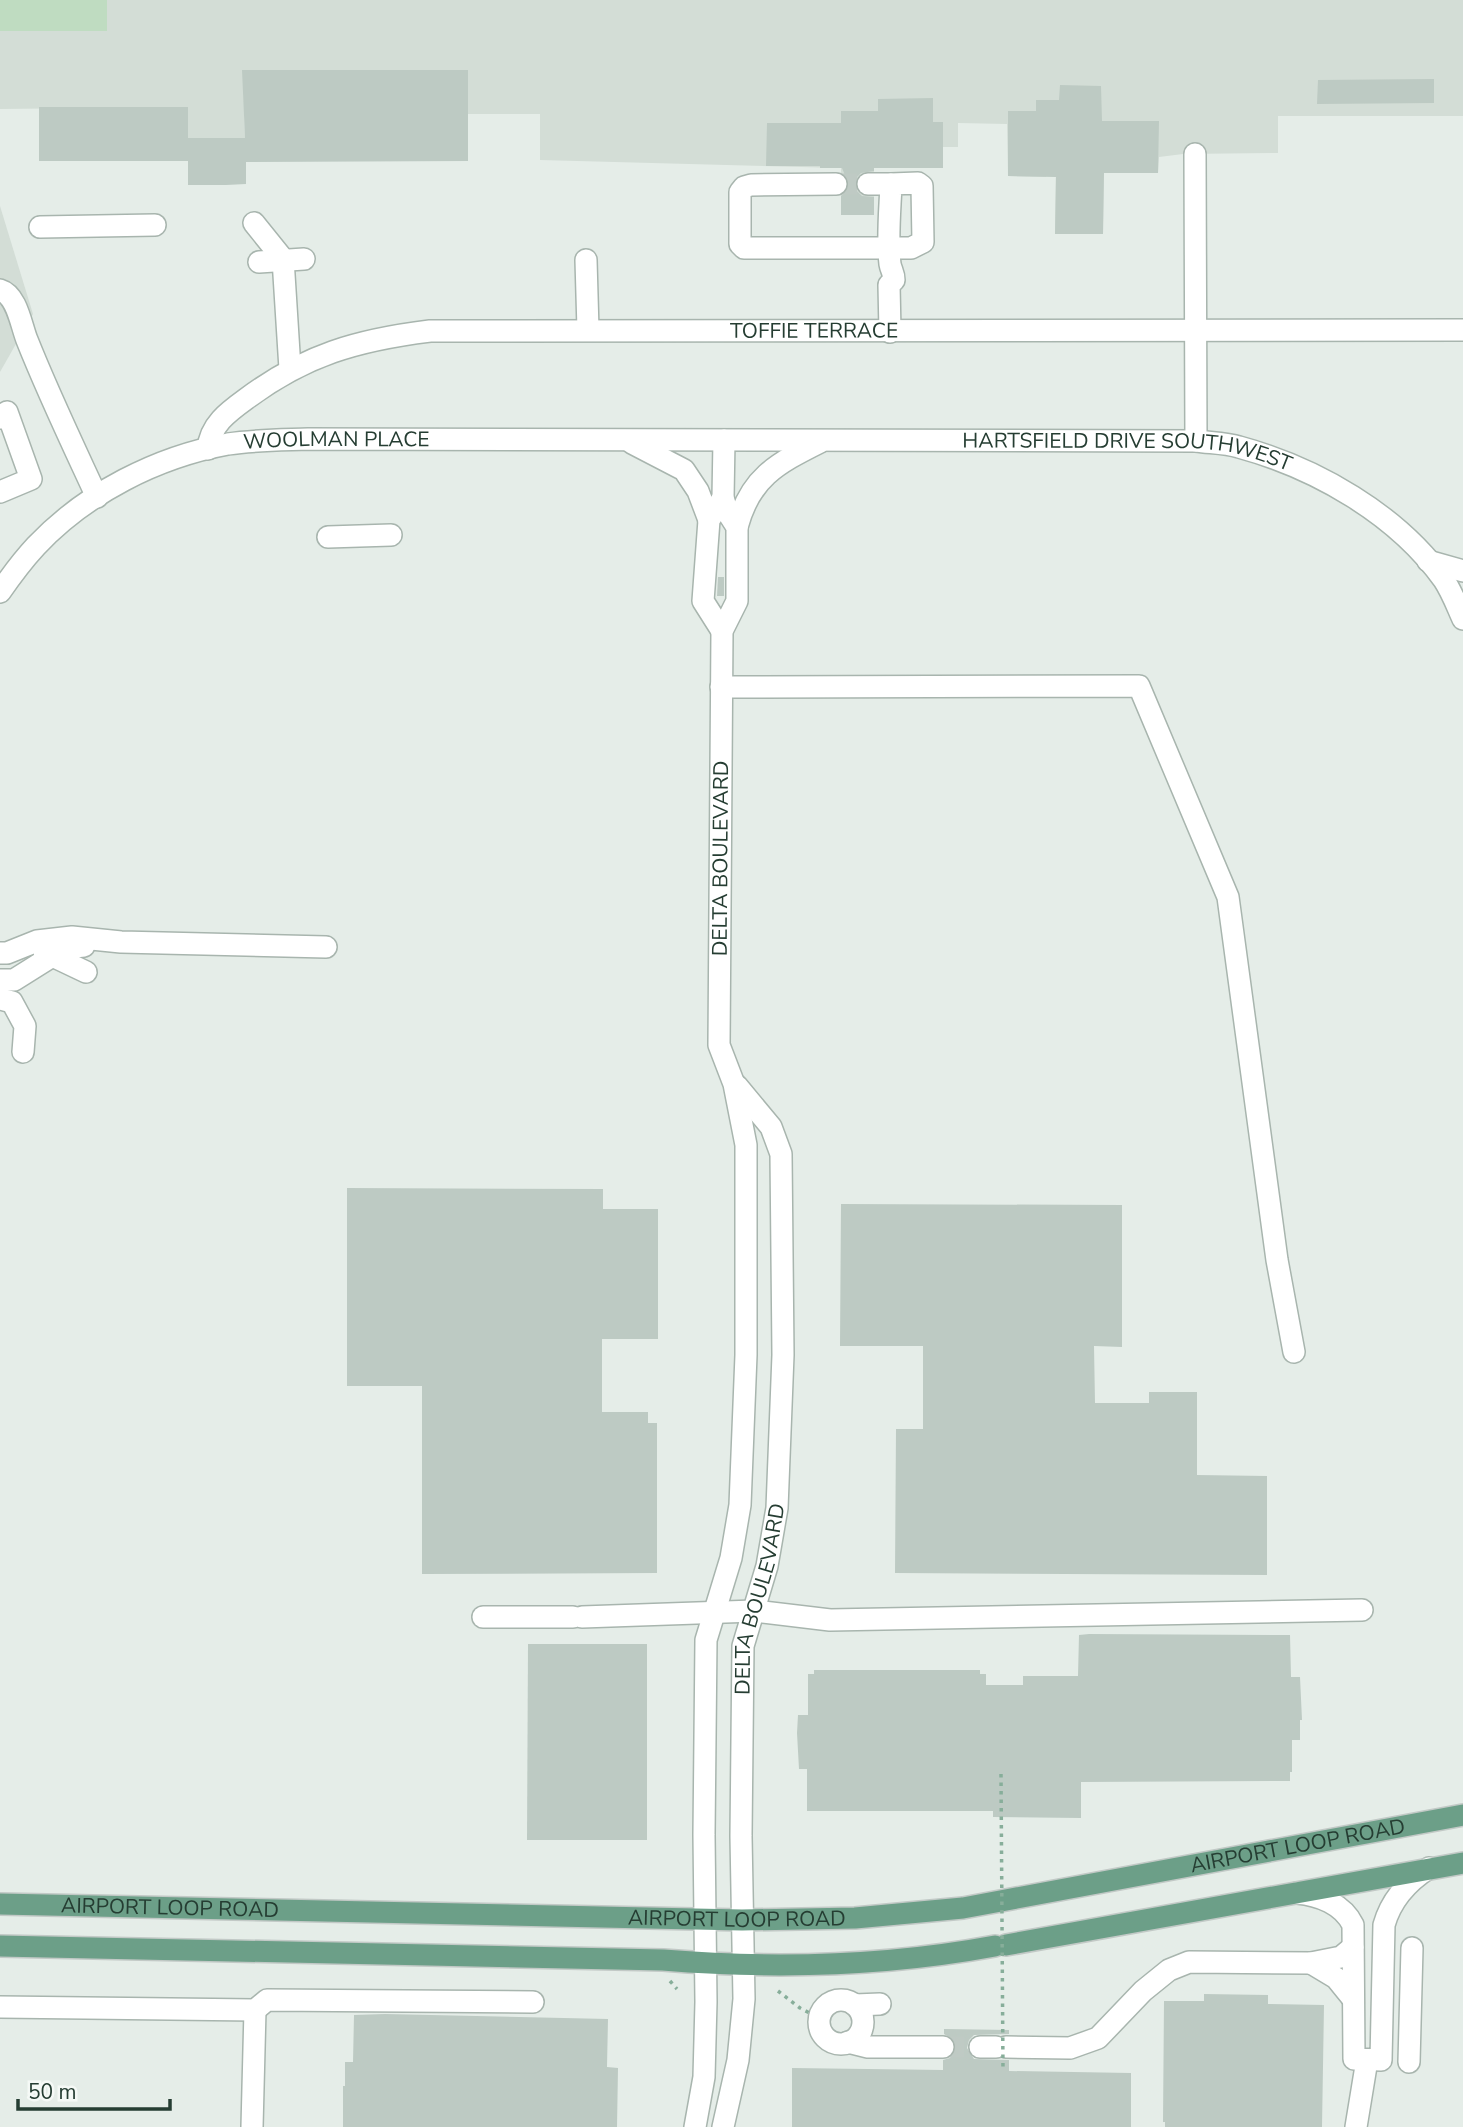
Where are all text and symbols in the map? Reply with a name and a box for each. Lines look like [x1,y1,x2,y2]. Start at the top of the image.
street label: TOFFIE TERRACE [730,317,898,345]
street label: WOOLMAN PLACE [242,425,430,456]
street label: HARTSFIELD DRIVE SOUTHWEST [962,426,1297,478]
street label: DELTA BOULEVARD [706,760,735,956]
street label: DELTA BOULEVARD [728,1501,792,1695]
street label: AIRPORT LOOP ROAD [1188,1812,1407,1879]
street label: AIRPORT LOOP ROAD [61,1891,279,1924]
street label: AIRPORT LOOP ROAD [628,1904,846,1934]
scale bar [18,2068,170,2112]
text: 50 m [28,2078,77,2106]

